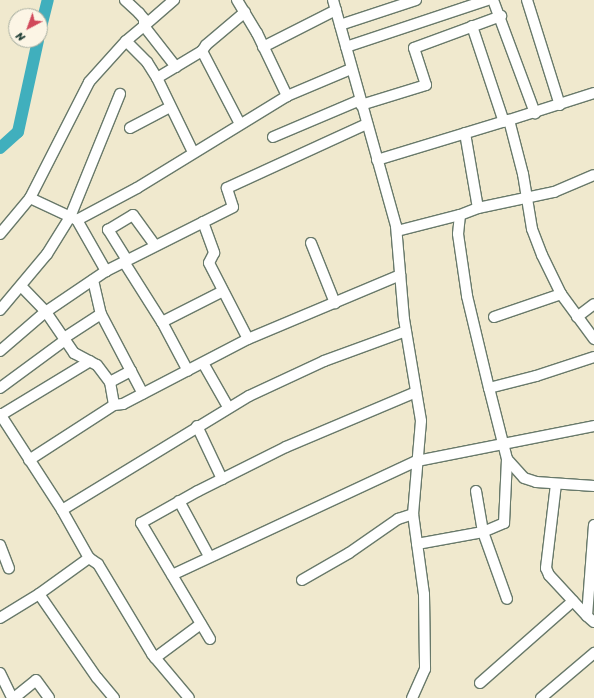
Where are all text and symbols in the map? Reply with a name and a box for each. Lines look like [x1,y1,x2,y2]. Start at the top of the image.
north arrow [8,8,48,48]
text: N [11,27,30,46]

